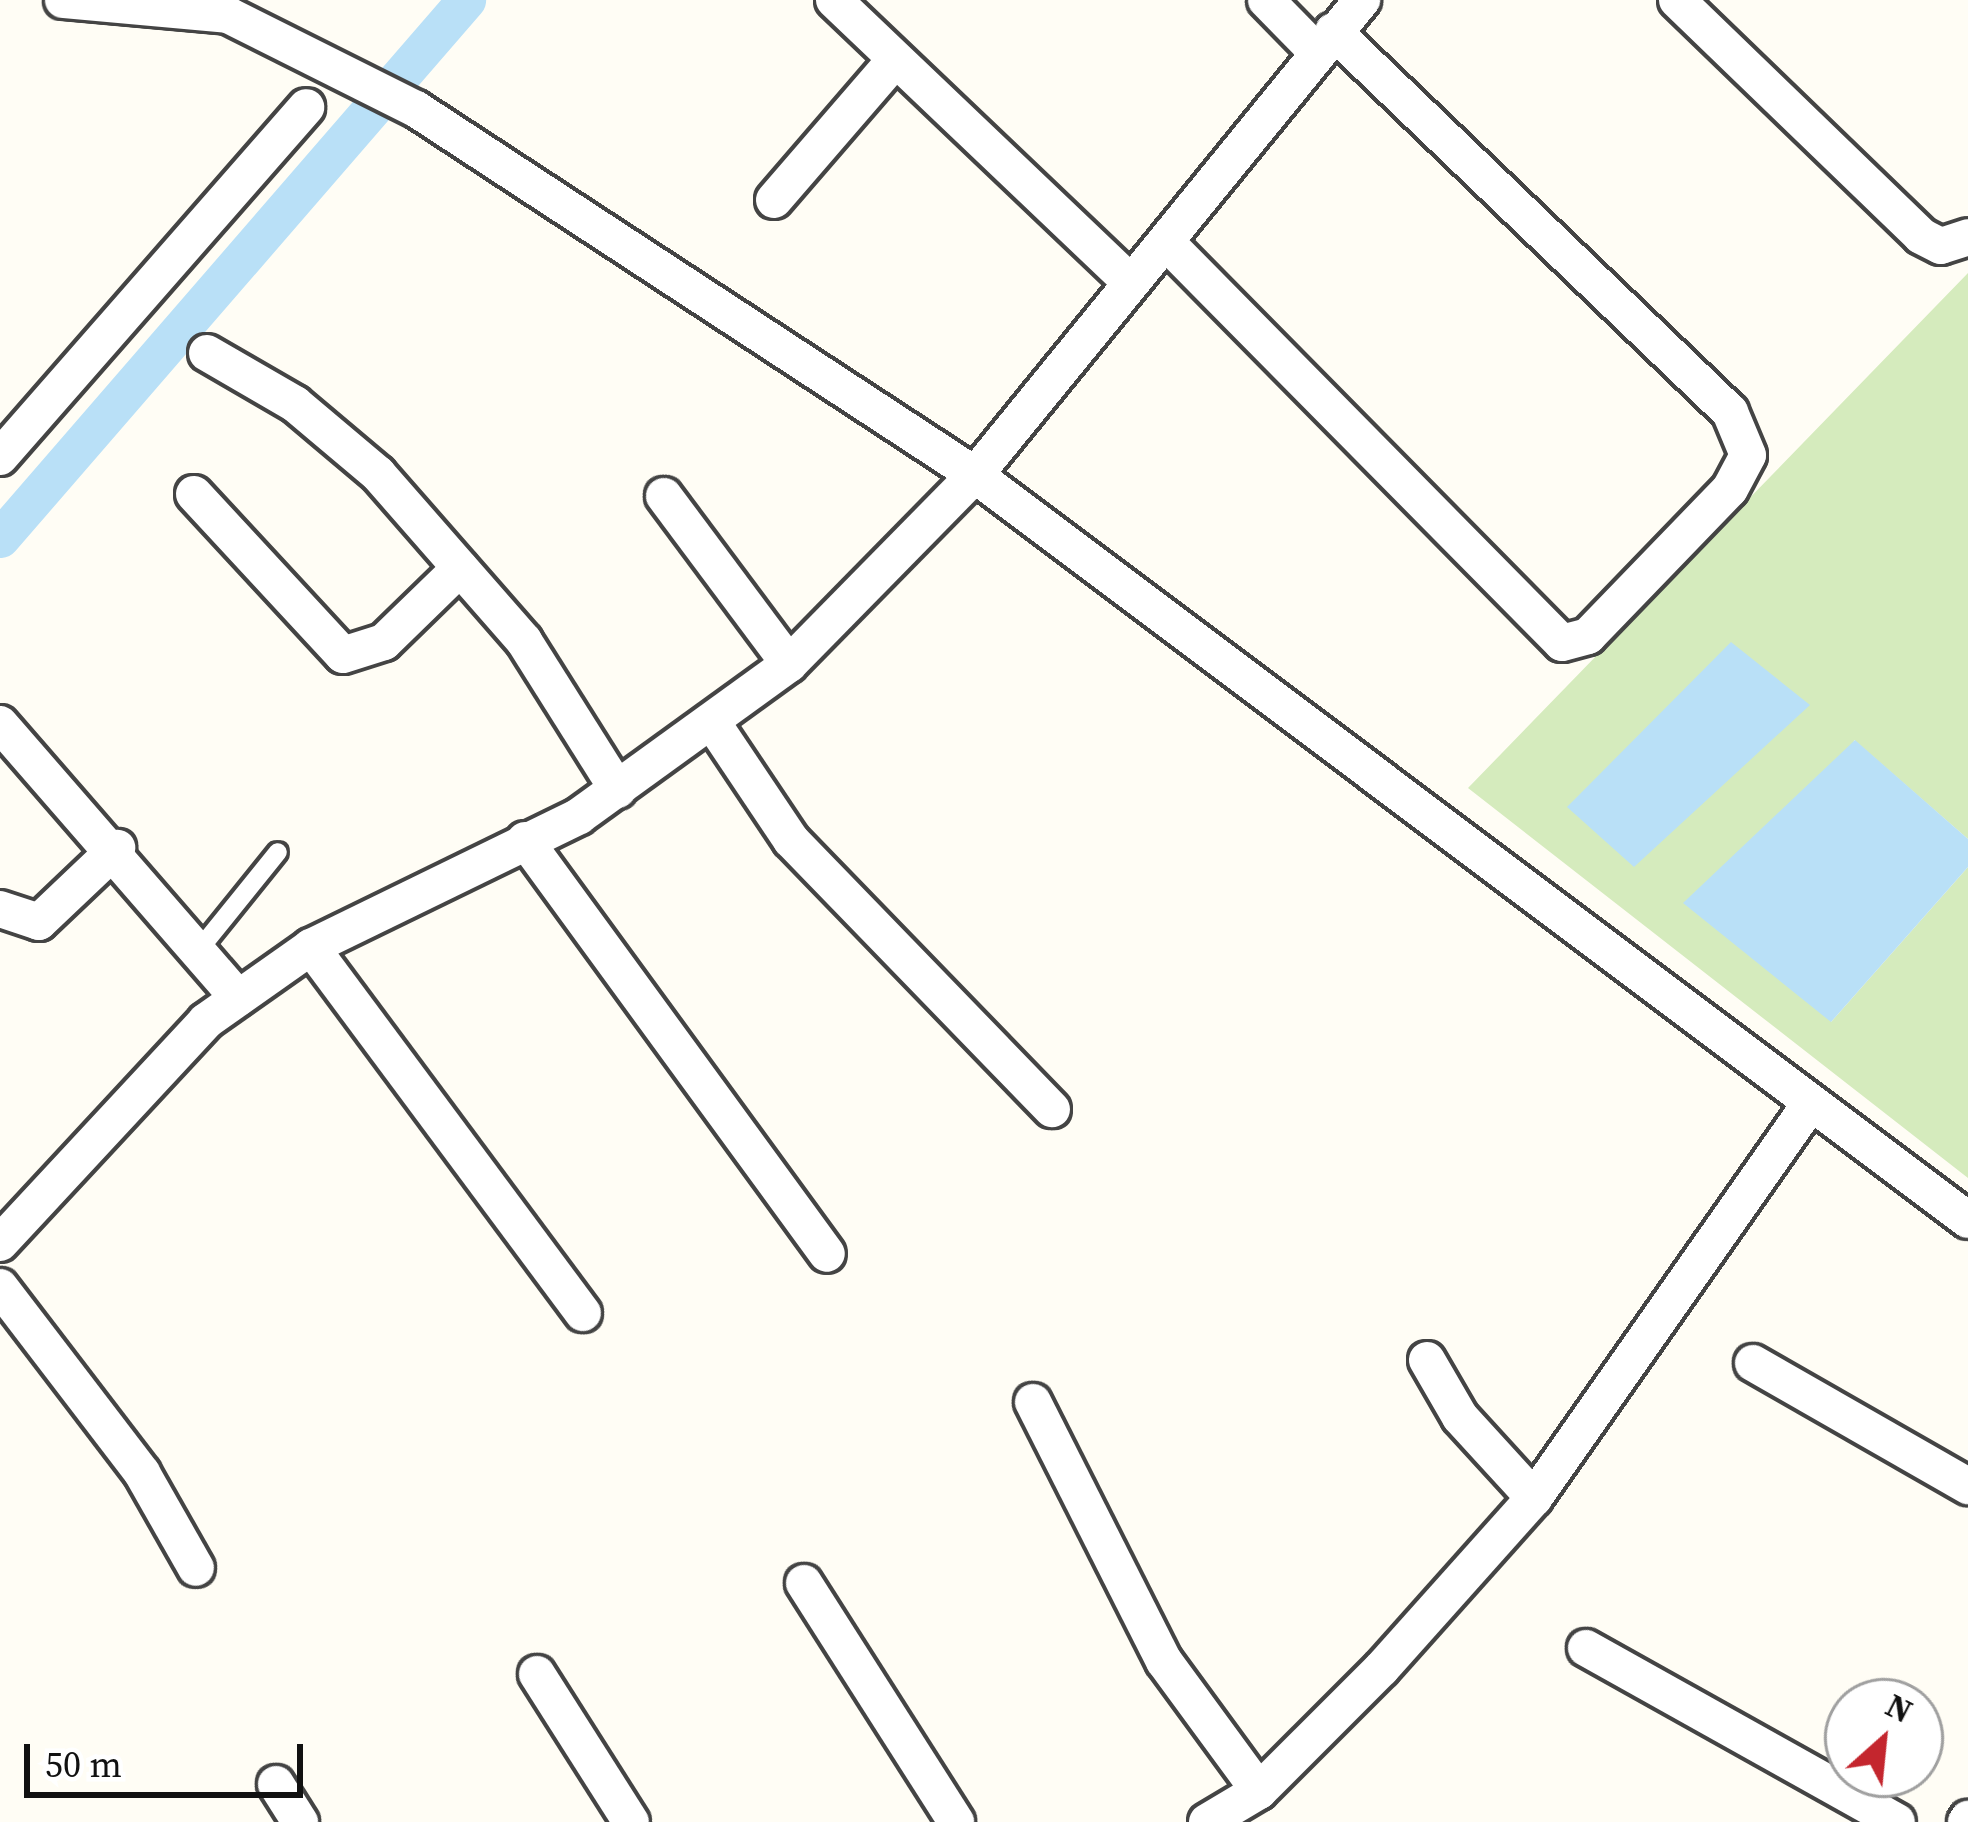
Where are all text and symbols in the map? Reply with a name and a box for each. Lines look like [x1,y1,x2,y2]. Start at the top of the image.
north arrow [1824,1678,1944,1798]
text: N [1878,1683,1920,1734]
scale bar [30,1720,309,1794]
text: 50 m [45,1740,122,1789]

